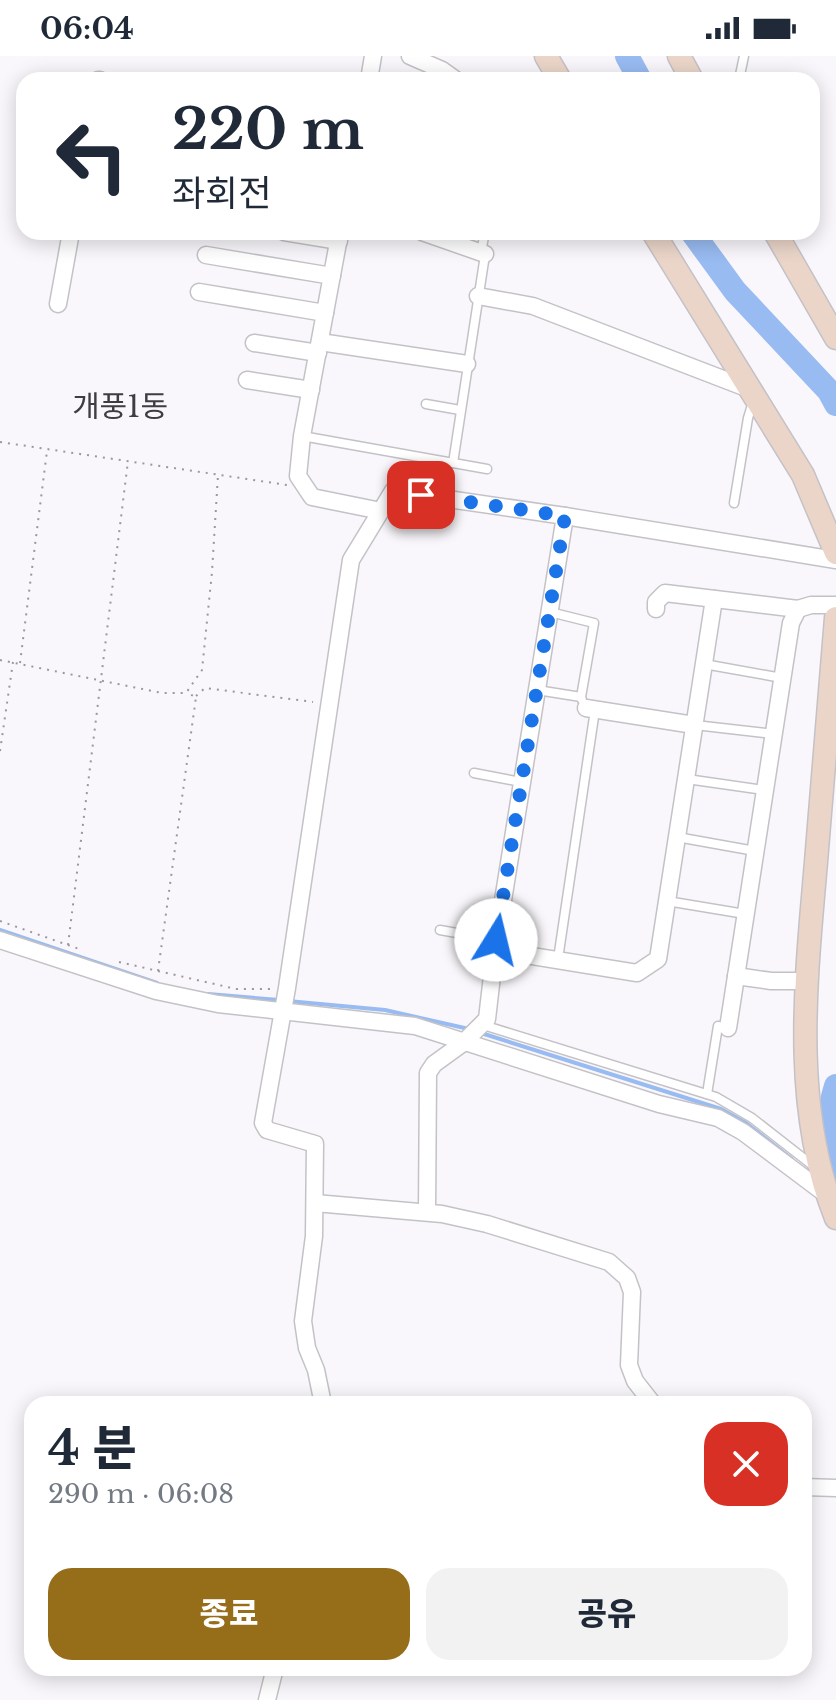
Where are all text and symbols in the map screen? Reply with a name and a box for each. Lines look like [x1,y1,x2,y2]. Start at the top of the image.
text: 06:04 [40,10,134,47]
text: 220 m [172,95,364,164]
icon: left [40,104,144,208]
text: 좌회전 [172,171,271,216]
district label: 개풍1동 [72,388,168,425]
pin [387,461,455,529]
icon: arrive [399,473,443,517]
position arrow [454,898,538,982]
text: 4 분 [48,1418,137,1478]
button: close [704,1422,788,1506]
text: 290 m · 06:08 [48,1478,234,1510]
button: 종료 [48,1568,410,1660]
button: 공유 [426,1568,788,1660]

